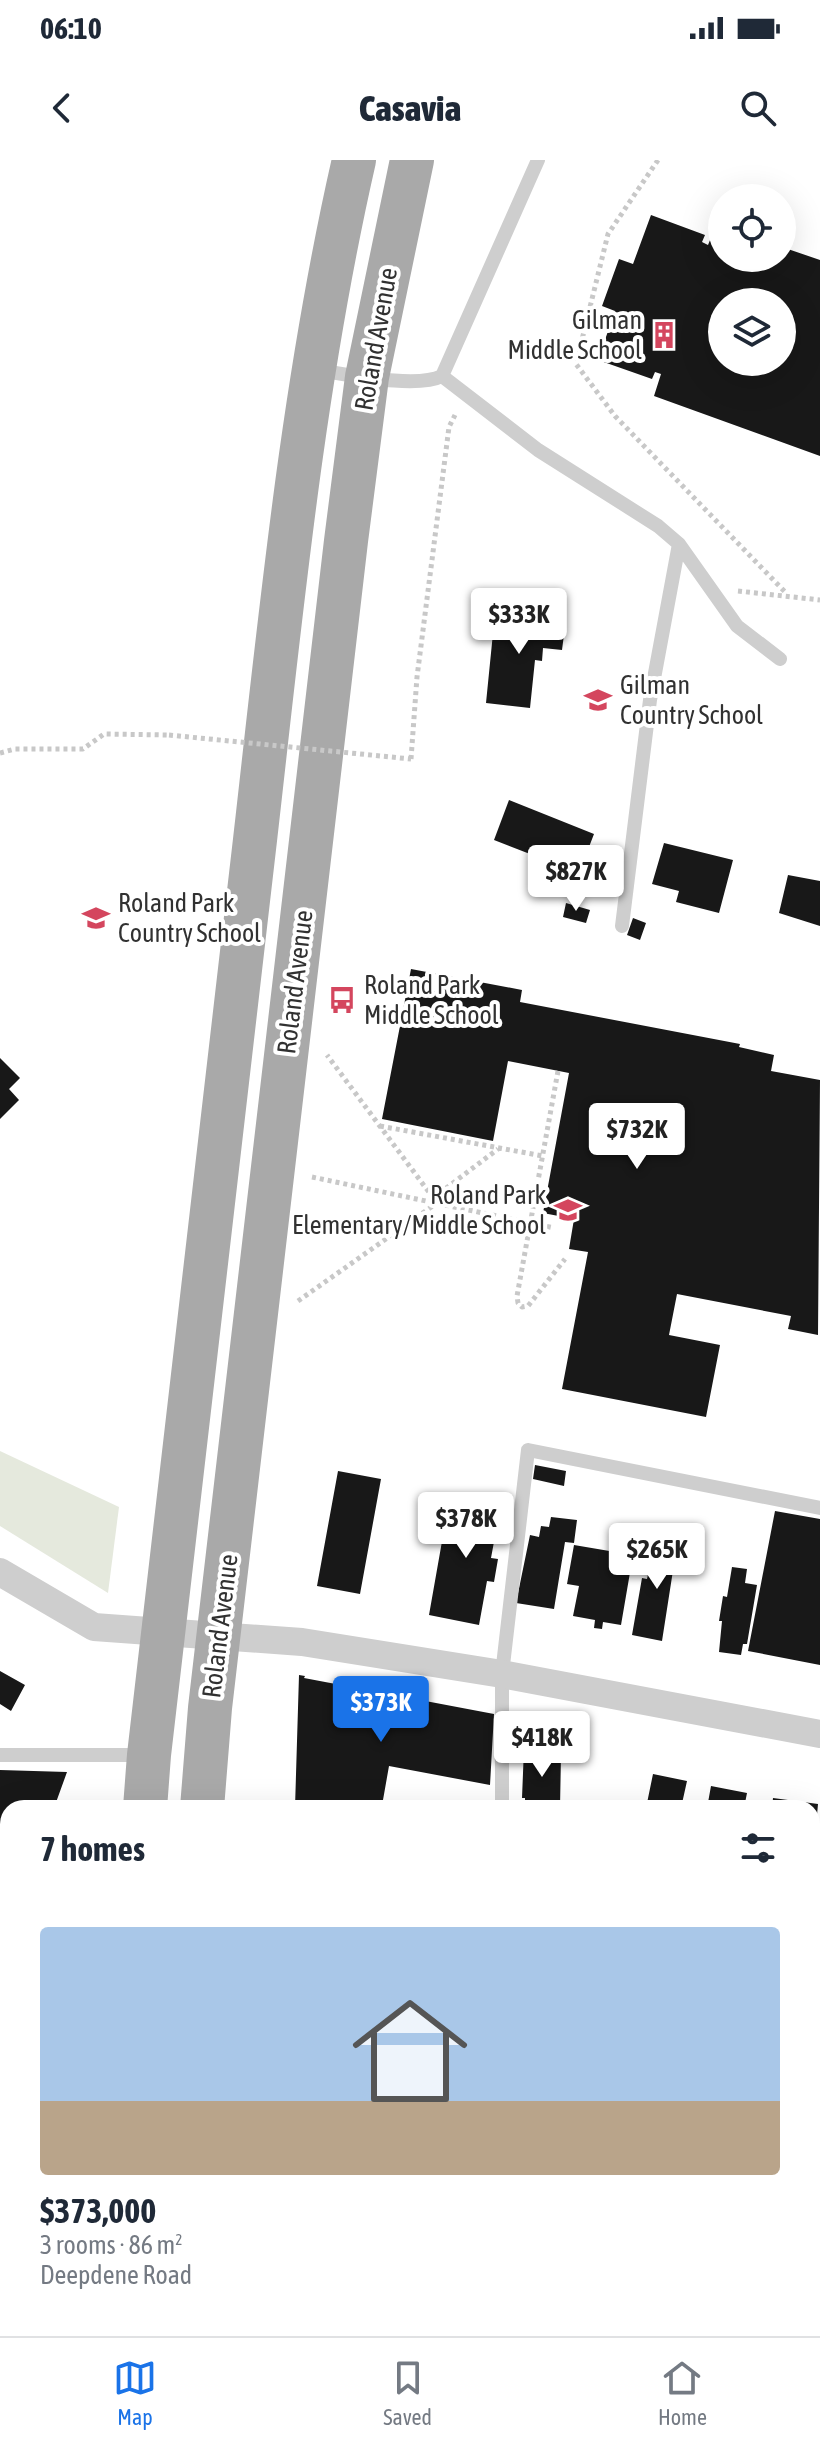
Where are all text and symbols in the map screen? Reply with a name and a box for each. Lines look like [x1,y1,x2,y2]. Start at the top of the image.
text: 06:10 [40,11,102,45]
icon: back [40,86,84,130]
icon: search [736,86,780,130]
text: Casavia [359,87,461,129]
map controls [708,184,796,376]
button: locate [708,184,796,272]
street label: Roland Avenue [349,265,403,413]
button: layers [708,288,796,376]
place label: Gilman Middle School [507,305,642,365]
building icon: Gilman Middle School [649,320,679,350]
pin: $333K [463,588,575,656]
text: $333K [489,599,549,629]
place label: Gilman Country School [620,670,763,730]
school or university icon: Gilman Country School [583,685,613,715]
pin: $827K [520,845,632,913]
text: $827K [546,856,606,886]
place label: Roland Park Country School [118,888,261,948]
school or university icon: Roland Park Country School [81,903,111,933]
street label: Roland Avenue [271,908,319,1056]
place label: Roland Park Middle School [364,970,499,1030]
bus stop icon: Roland Park Middle School [327,985,357,1015]
pin: $732K [581,1103,693,1171]
text: $732K [607,1114,667,1144]
place label: Roland Park Elementary/Middle School [292,1180,546,1240]
school or university icon: Roland Park Elementary/Middle School [553,1195,583,1225]
pin: $378K [410,1492,522,1560]
text: $378K [436,1503,496,1533]
pin: $265K [601,1523,713,1591]
text: $265K [627,1534,687,1564]
street label: Roland Avenue [196,1552,244,1700]
pin: $373K [325,1676,437,1744]
text: $373K [351,1687,411,1717]
pin: $418K [486,1711,598,1779]
text: $418K [512,1722,572,1752]
icon: filters [736,1826,780,1870]
text: 7 homes [40,1829,145,1868]
icon: home [338,1979,482,2123]
text: $373,000 [40,2191,156,2230]
text: 3 rooms · 86 m² [40,2230,182,2260]
text: Deepdene Road [40,2260,192,2290]
tab: Map [113,2356,157,2430]
tab: Saved [383,2356,432,2430]
tab: Home [658,2356,707,2430]

